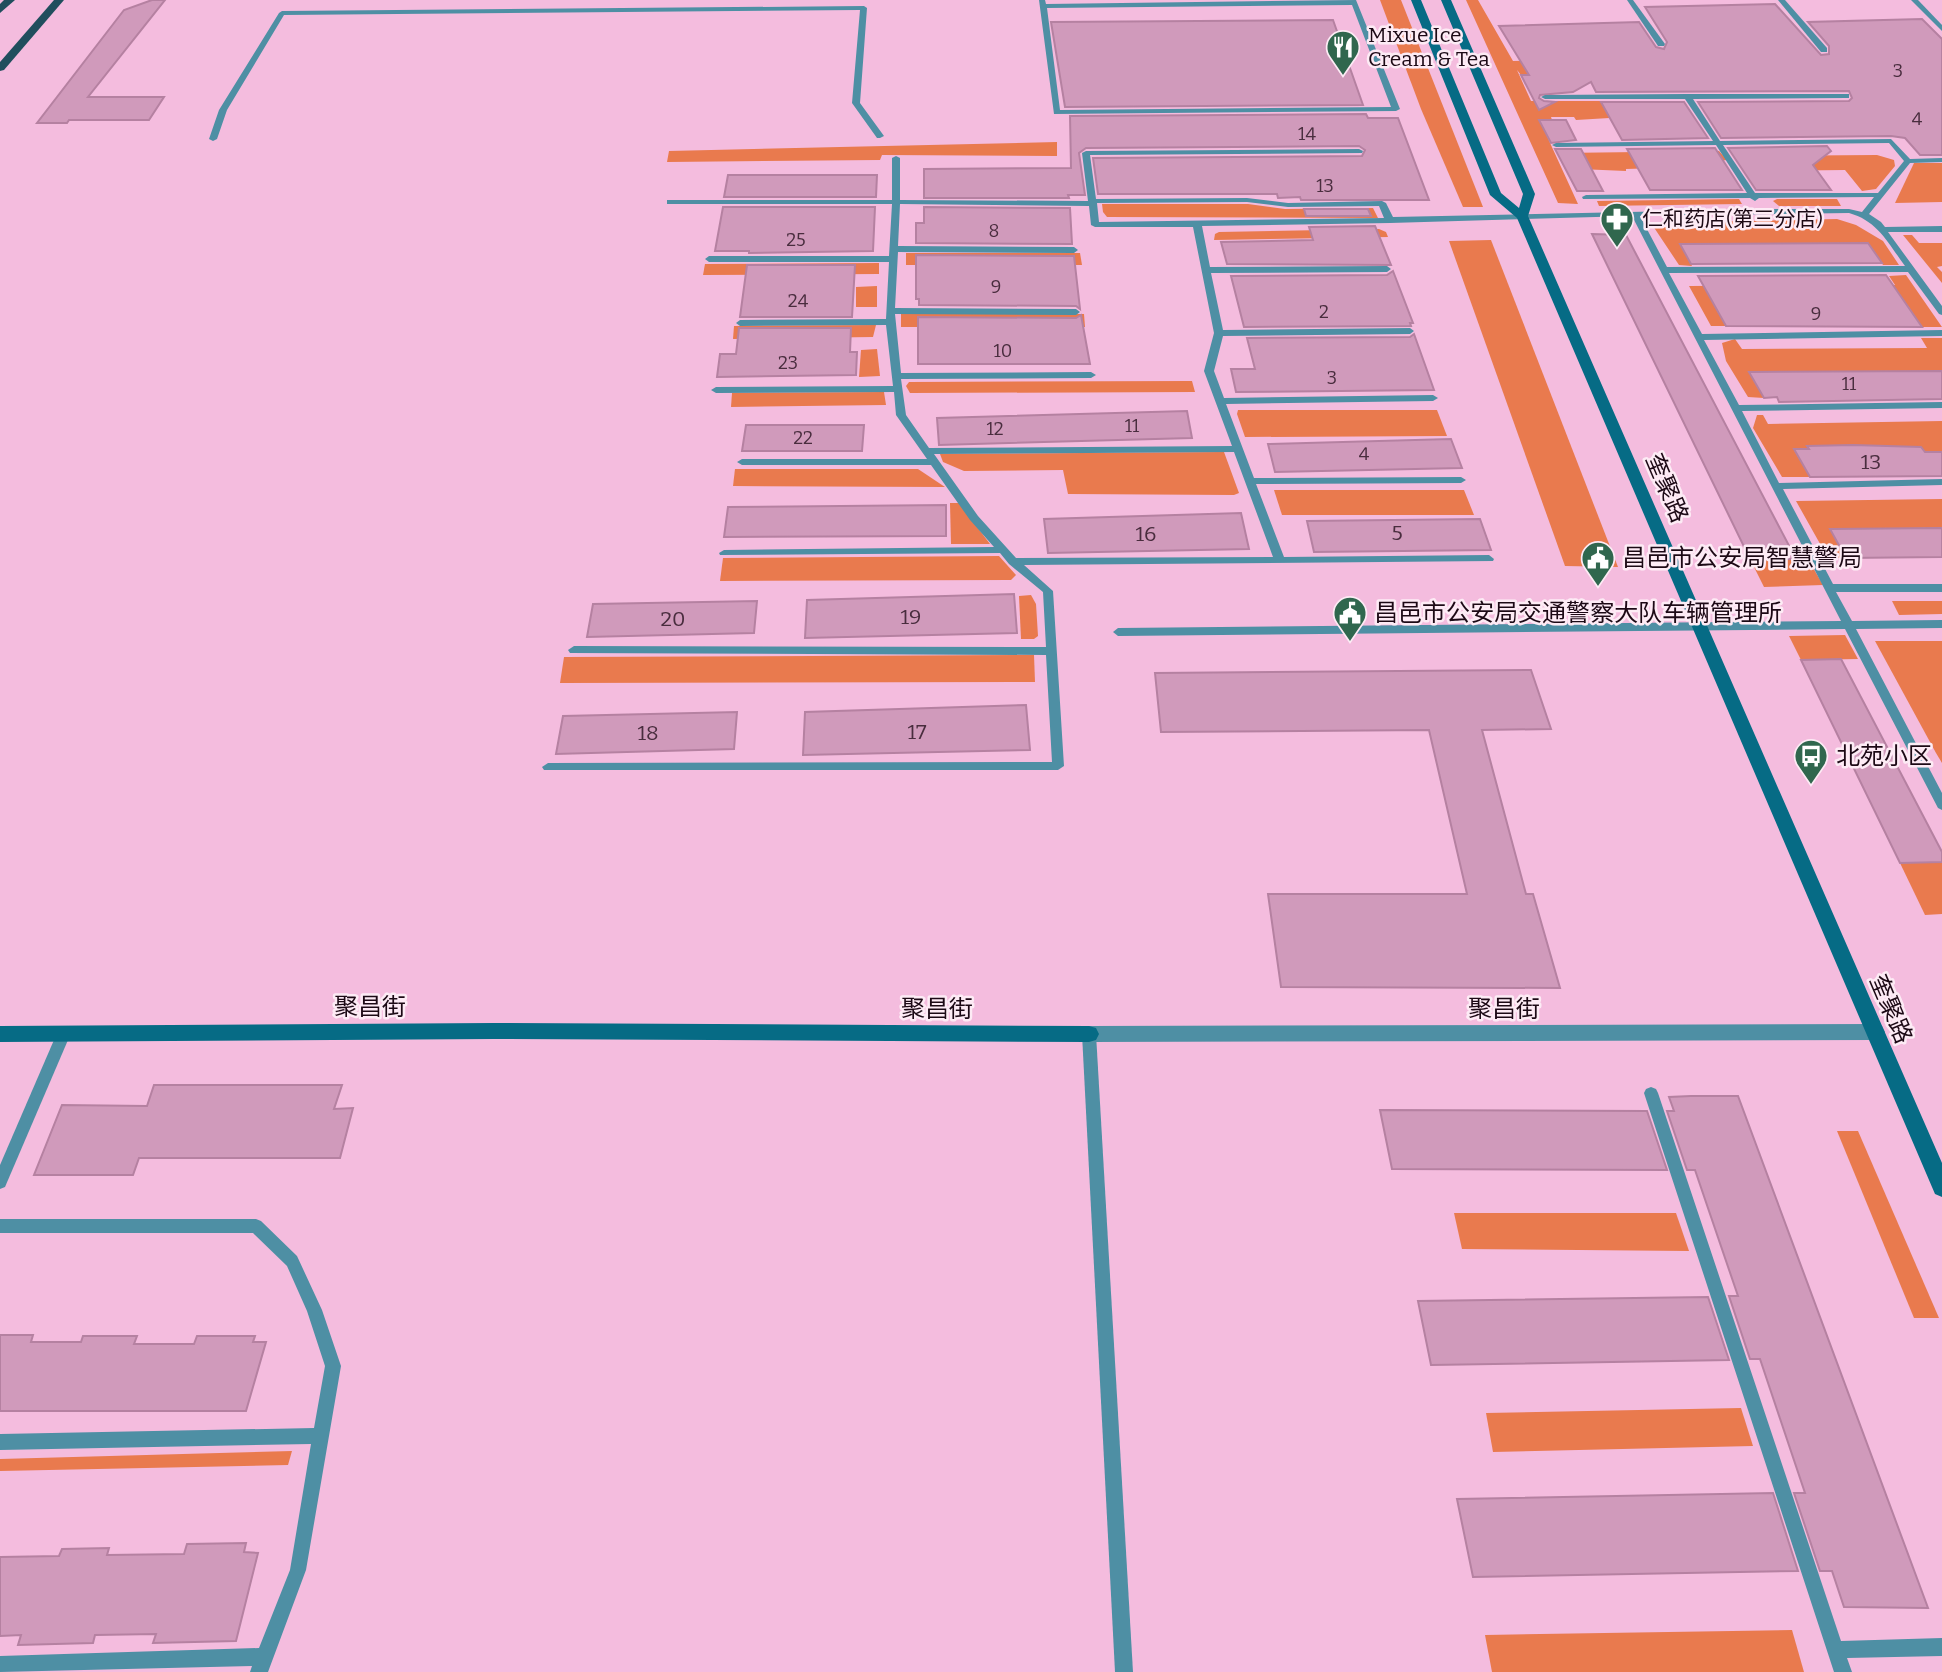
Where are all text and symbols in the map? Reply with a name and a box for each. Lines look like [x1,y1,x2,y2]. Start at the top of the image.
place label: Mixue Ice Cream & Tea [1368,22,1490,72]
restaurant icon: Mixue Ice Cream & Tea [1324,28,1362,77]
house number: 3 [1893,60,1903,82]
house number: 4 [1912,108,1923,130]
house number: 14 [1298,123,1316,145]
house number: 13 [1316,175,1334,197]
pharmacy icon: 仁和药店(第三分店) [1598,200,1636,249]
place label: 仁和药店(第三分店) [1642,206,1823,232]
house number: 8 [989,220,999,242]
house number: 25 [786,229,806,251]
house number: 9 [991,276,1001,298]
house number: 24 [788,290,809,312]
house number: 2 [1319,301,1329,323]
house number: 9 [1811,303,1821,325]
house number: 10 [994,340,1012,362]
house number: 23 [778,352,798,374]
house number: 3 [1327,367,1337,389]
house number: 11 [1842,373,1857,395]
house number: 11 [1125,415,1140,437]
house number: 12 [986,418,1004,440]
house number: 22 [793,427,813,449]
house number: 4 [1359,443,1370,465]
street label: 奎聚路 [1640,449,1694,527]
house number: 13 [1861,449,1881,475]
house number: 5 [1391,520,1403,546]
house number: 16 [1136,521,1156,547]
public building icon: 昌邑市公安局智慧警局 [1579,539,1617,588]
place label: 昌邑市公安局智慧警局 [1622,544,1862,572]
public building icon: 昌邑市公安局交通警察大队车辆管理所 [1331,594,1369,643]
place label: 昌邑市公安局交通警察大队车辆管理所 [1374,599,1782,627]
house number: 19 [901,604,921,630]
house number: 20 [661,606,685,632]
house number: 17 [908,719,927,745]
house number: 18 [637,720,659,746]
bus stop icon: 北苑小区 [1792,737,1830,786]
place label: 北苑小区 [1836,742,1932,770]
street label: 奎聚路 [1864,970,1918,1048]
street label: 聚昌街 [334,993,406,1021]
street label: 聚昌街 [901,995,973,1023]
street label: 聚昌街 [1468,995,1540,1023]

